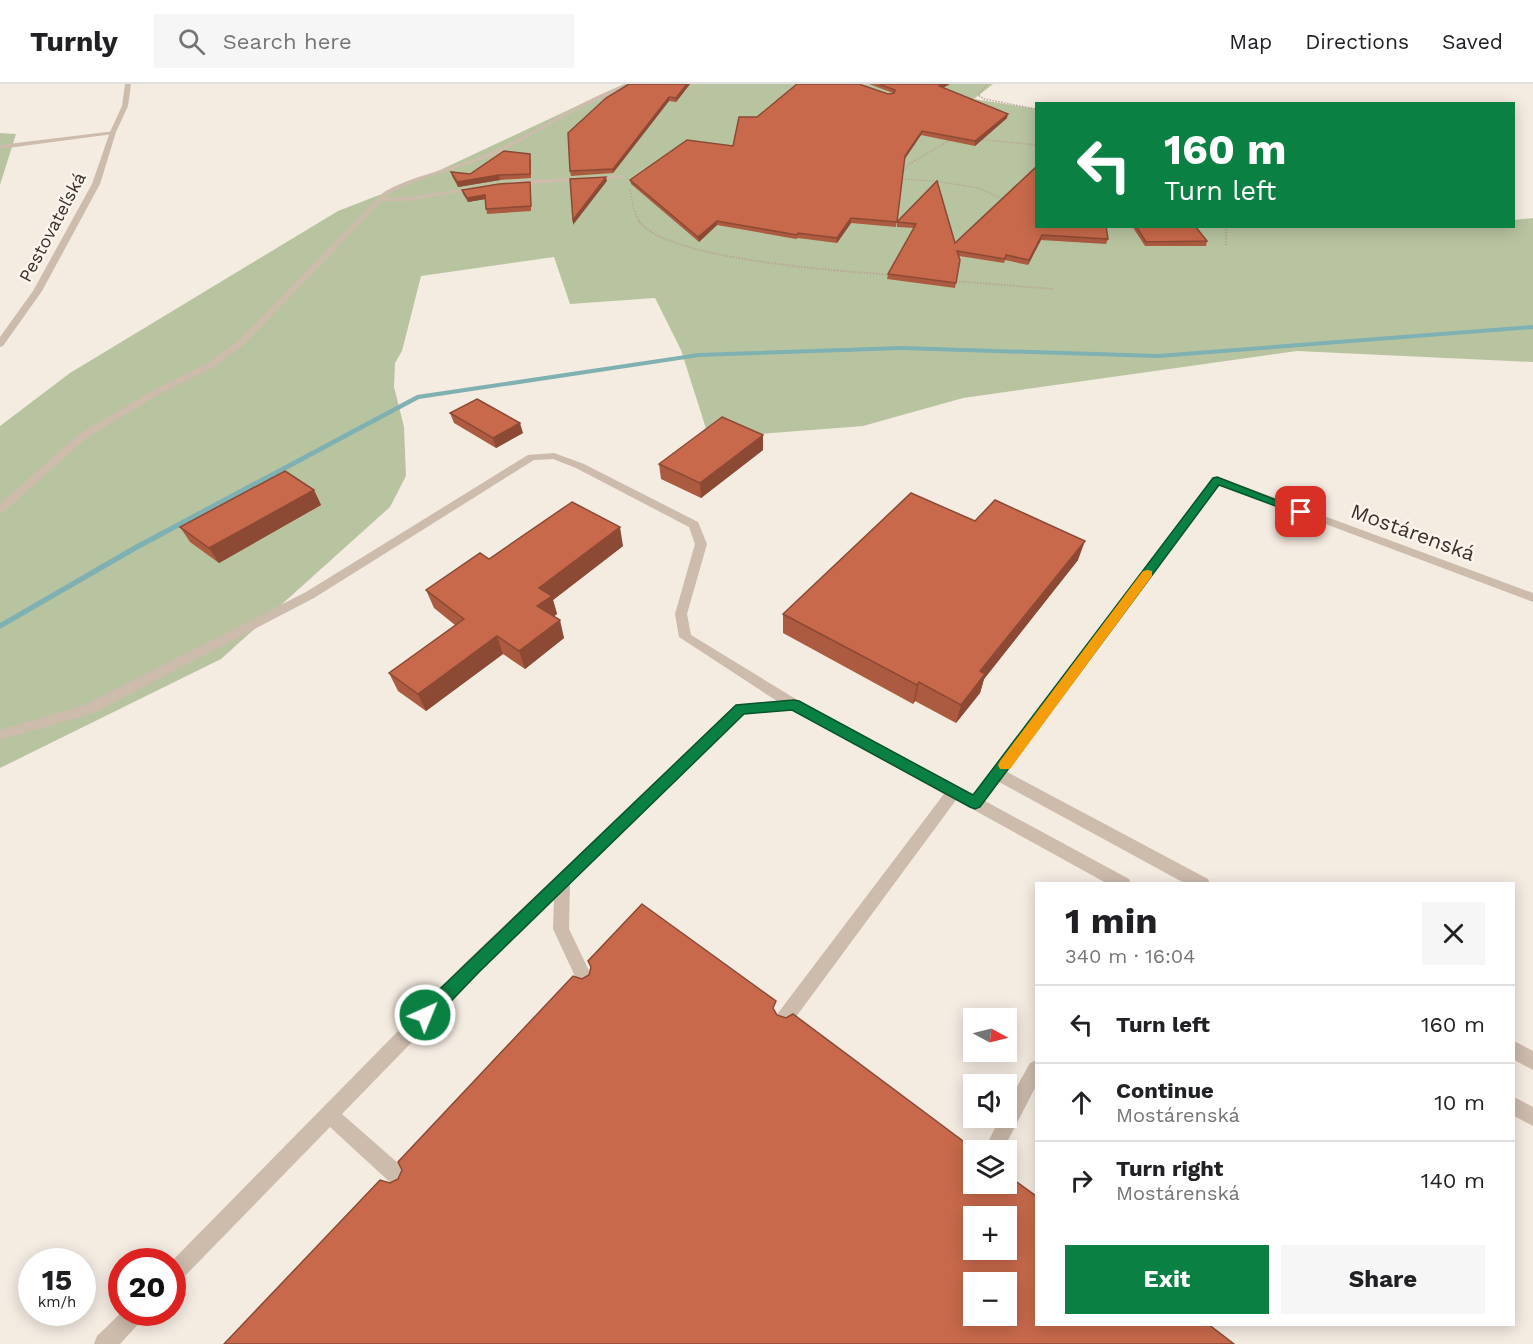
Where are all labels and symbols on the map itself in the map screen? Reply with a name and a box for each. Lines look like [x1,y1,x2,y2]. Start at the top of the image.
street label: Pestovateľská [14,169,90,285]
pin [1275,486,1326,537]
street label: Mostárenská [1348,498,1479,566]
position arrow [393,983,457,1047]
north arrow [963,1008,1017,1062]
speed limit sign: 20 [108,1248,186,1326]

